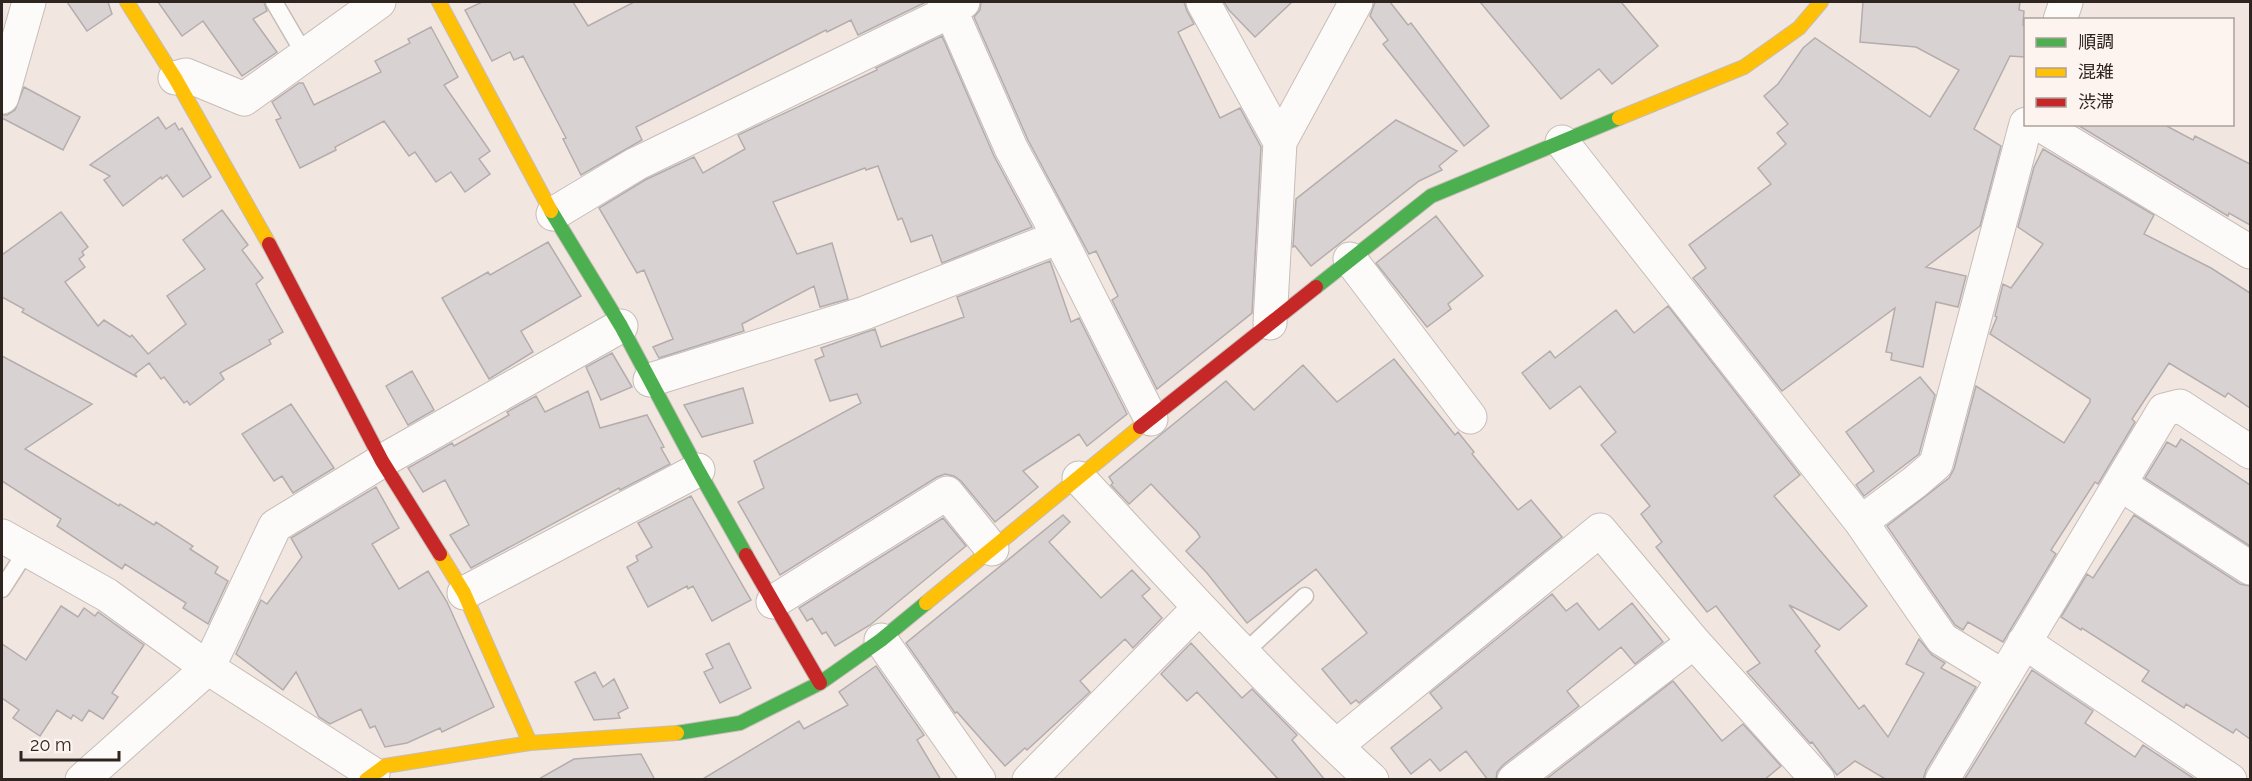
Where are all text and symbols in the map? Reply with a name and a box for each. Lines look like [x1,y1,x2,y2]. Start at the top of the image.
legend [2024,18,2234,126]
text: 順調 [2078,31,2114,52]
text: 混雑 [2078,61,2114,82]
text: 渋滞 [2078,91,2114,112]
scale bar [21,724,118,762]
text: 20 m [30,734,72,755]

